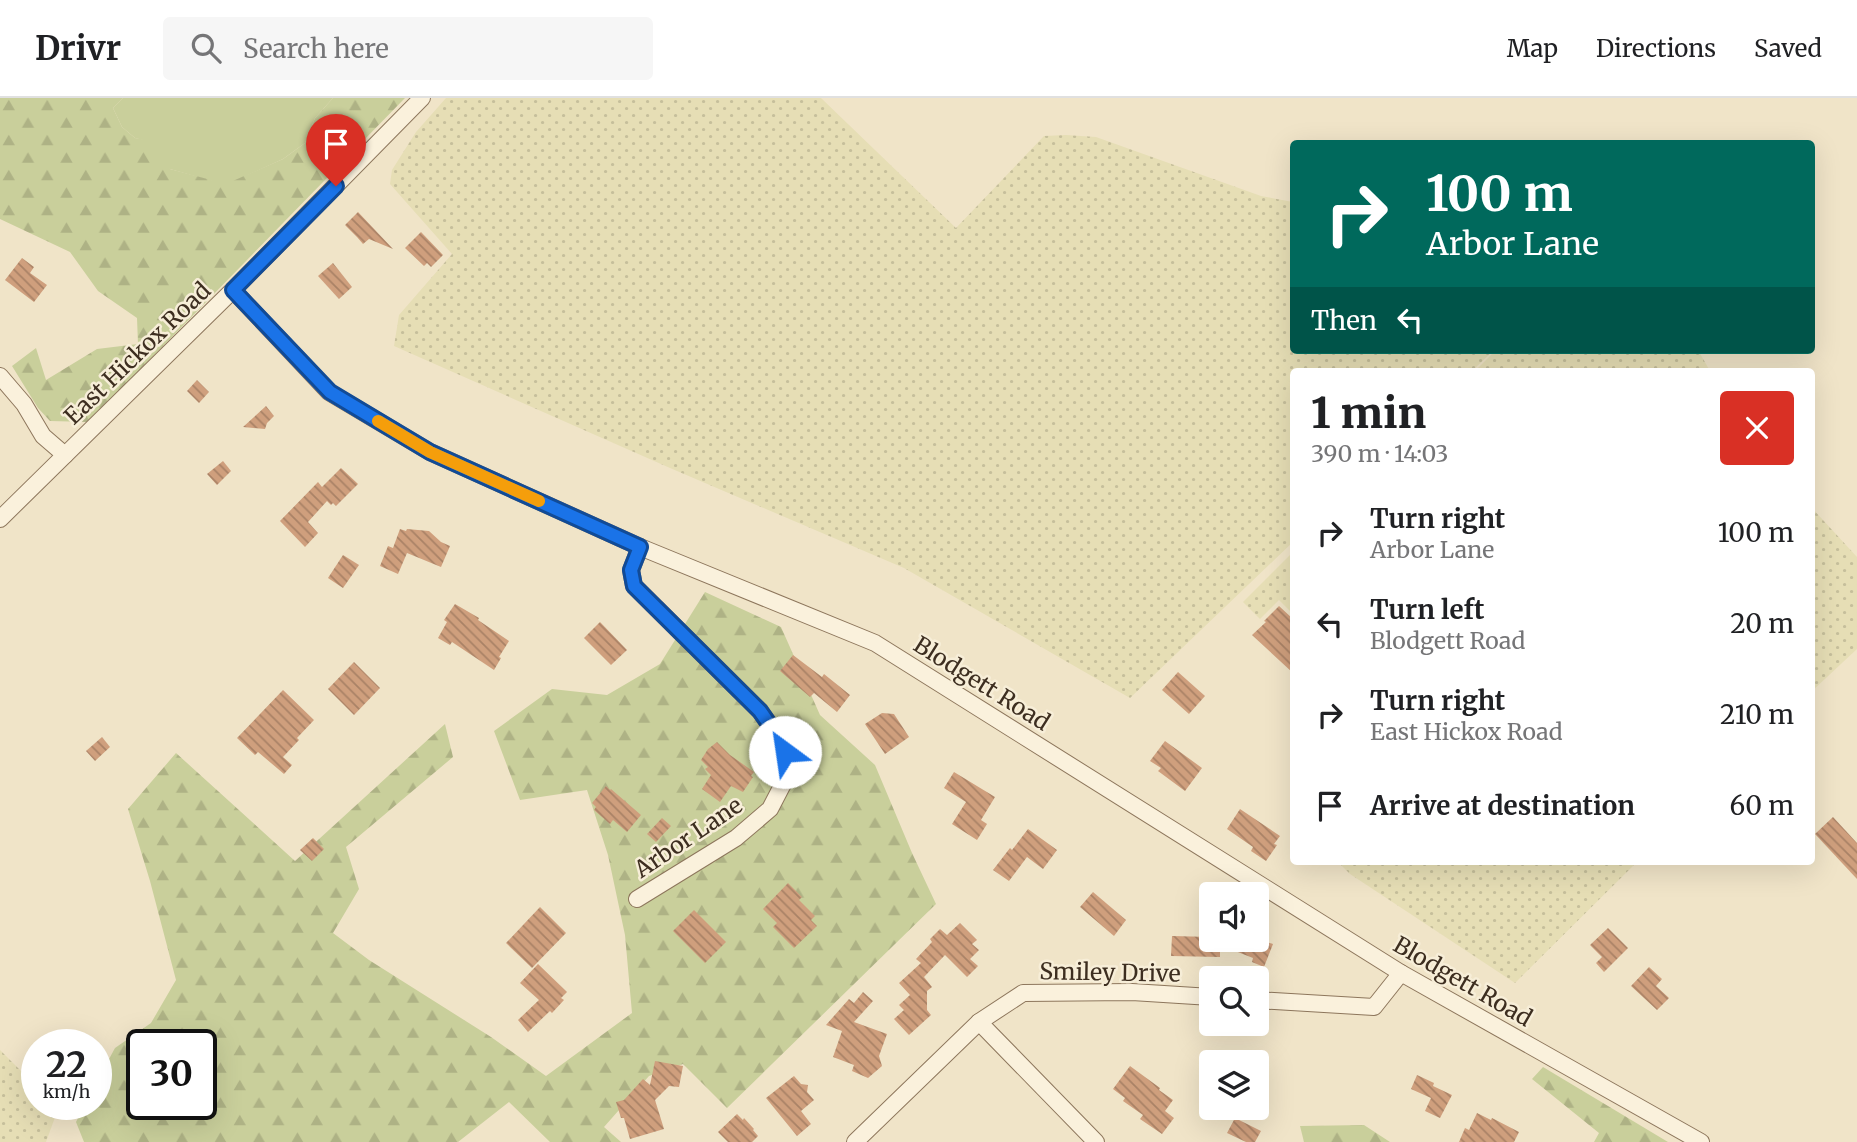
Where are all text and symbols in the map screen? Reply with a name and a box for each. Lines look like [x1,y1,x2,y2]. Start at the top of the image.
search box [163,17,653,80]
text: Drivr [35,28,121,69]
icon: search [187,29,225,67]
text: Search here [243,32,389,65]
text: Map [1507,33,1558,64]
text: Directions [1596,33,1716,64]
text: Saved [1754,33,1822,64]
pin [306,114,366,186]
icon: arrive [317,125,355,163]
text: 100 m [1426,163,1573,224]
icon: right [1311,168,1402,259]
text: Arbor Lane [1426,224,1599,264]
street label: East Hickox Road [58,276,216,430]
icon: left [1391,301,1429,339]
text: Then [1311,304,1377,337]
text: 1 min [1311,387,1426,439]
button: close [1720,391,1794,465]
text: 390 m · 14:03 [1311,439,1448,468]
text: Turn right [1370,502,1505,535]
icon: right [1311,514,1349,552]
text: 100 m [1718,516,1794,549]
text: Arbor Lane [1370,535,1494,564]
text: Turn left [1370,593,1484,626]
icon: left [1311,605,1349,643]
text: 20 m [1730,607,1794,640]
text: Blodgett Road [1370,626,1525,655]
street label: Blodgett Road [908,630,1056,737]
text: Turn right [1370,684,1505,717]
icon: right [1311,696,1349,734]
text: 210 m [1720,698,1794,731]
position arrow [748,715,822,789]
text: East Hickox Road [1370,717,1563,746]
icon: arrive [1311,787,1349,825]
text: Arrive at destination [1370,789,1635,822]
text: 60 m [1730,789,1794,822]
street label: Arbor Lane [628,790,748,884]
map controls [1199,882,1269,1120]
button: sound [1199,882,1269,952]
street label: Blodgett Road [1389,930,1538,1032]
street label: Smiley Drive [1039,956,1181,988]
button: search [1199,966,1269,1036]
speed limit sign: 30 [126,1029,217,1120]
text: 22 [46,1043,87,1087]
button: layers [1199,1050,1269,1120]
text: km/h [43,1080,90,1103]

